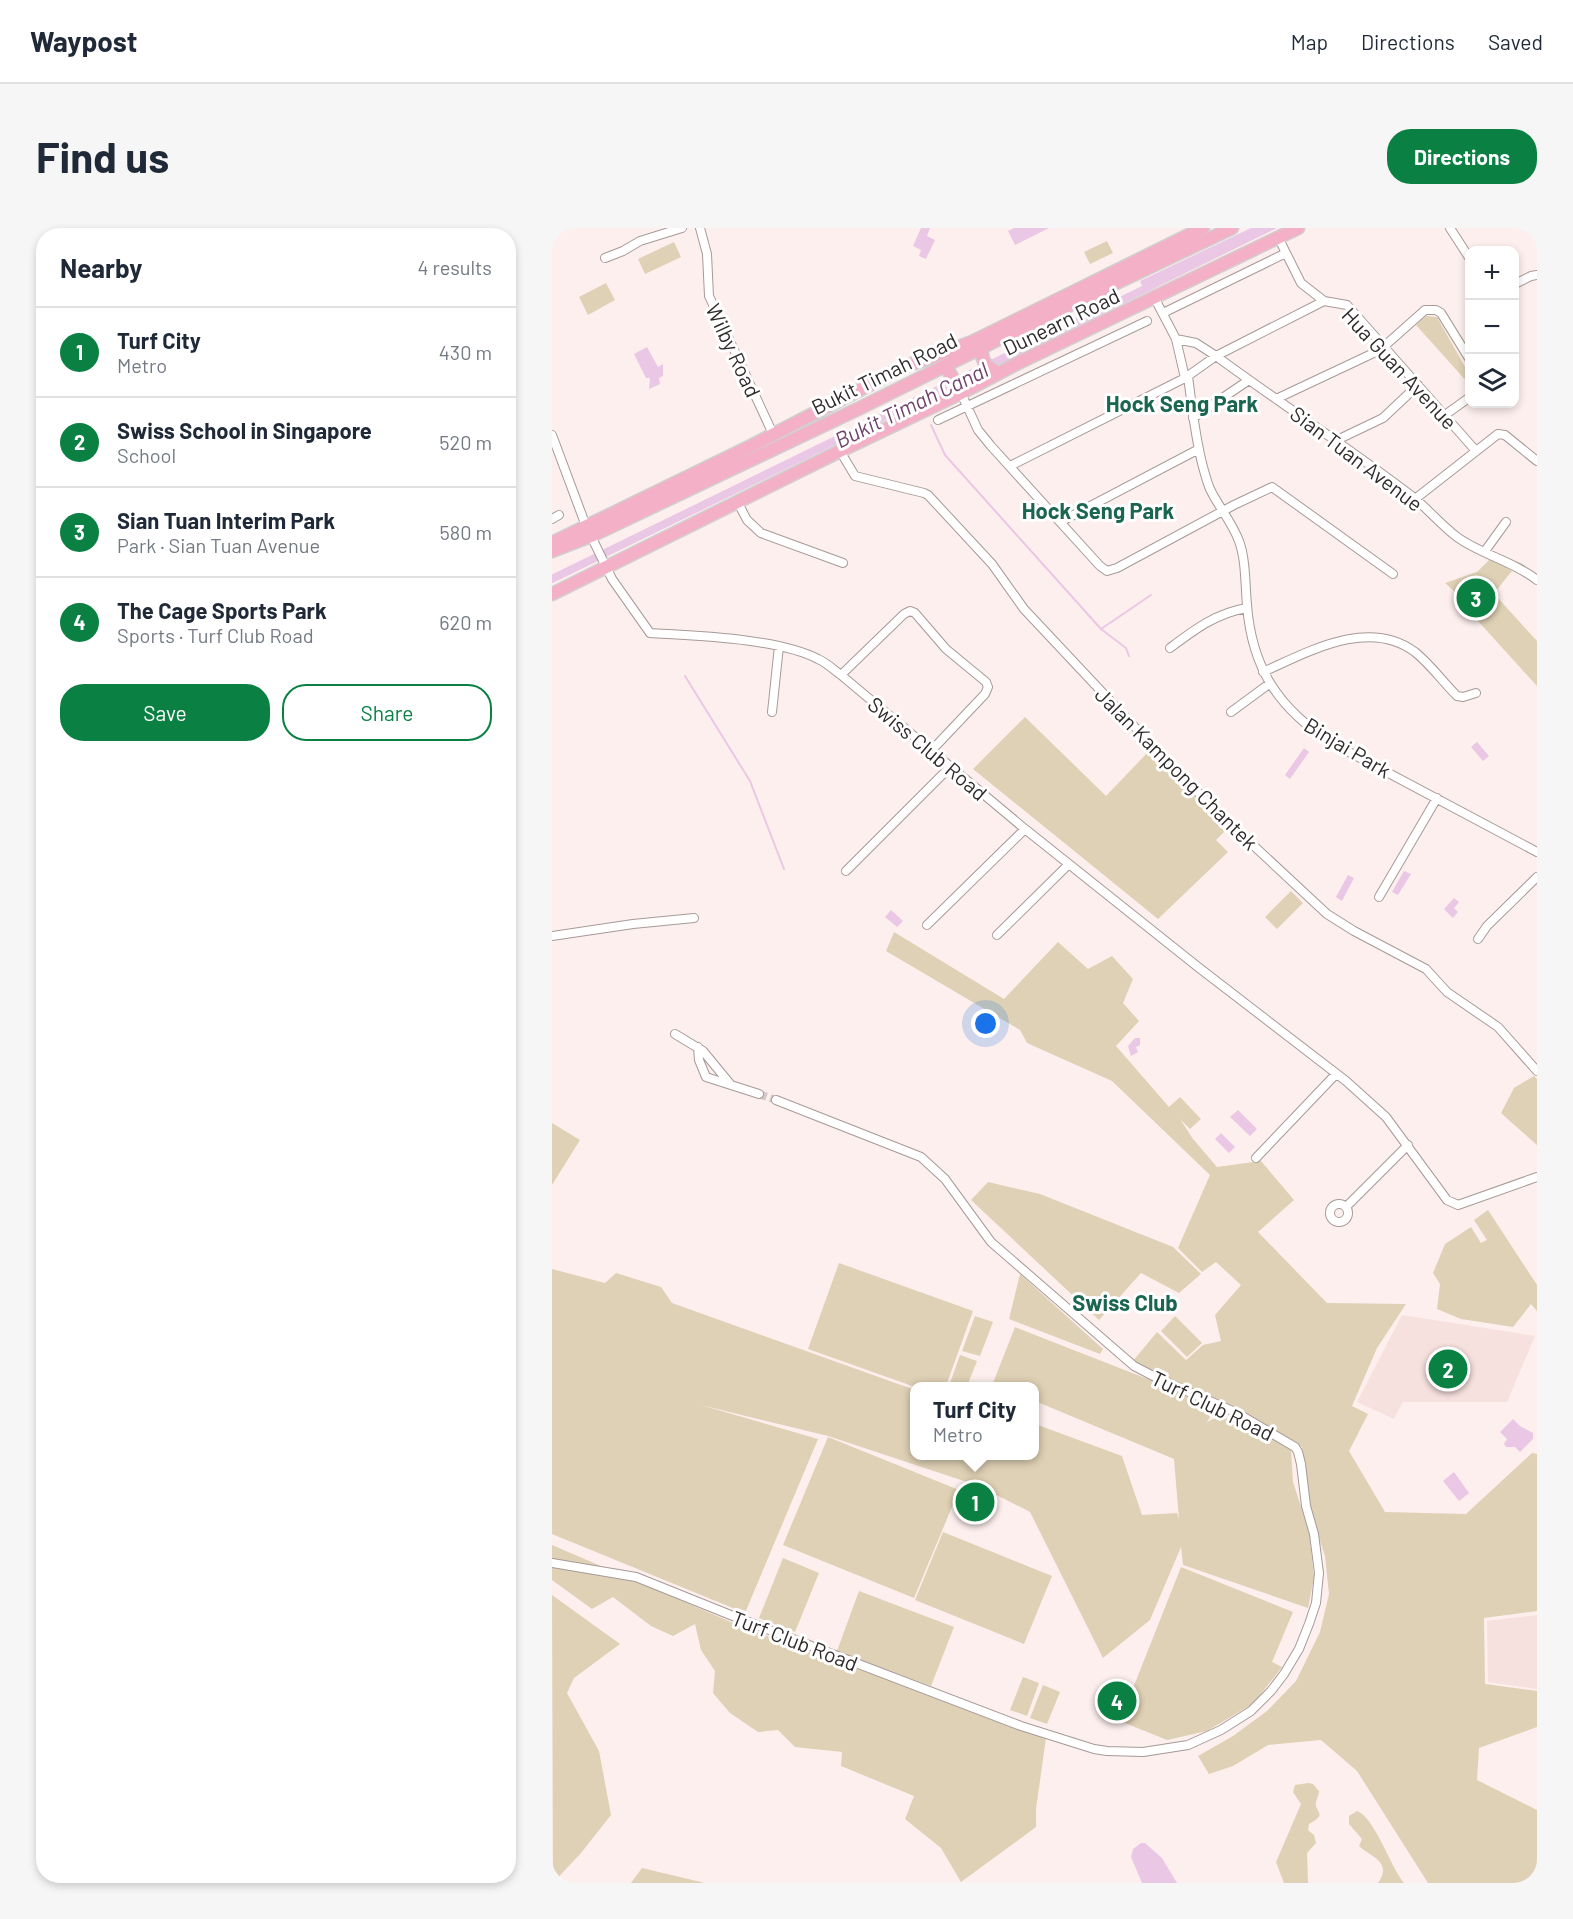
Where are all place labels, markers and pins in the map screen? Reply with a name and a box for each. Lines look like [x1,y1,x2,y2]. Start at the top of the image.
pin: 3 [1456,576,1496,620]
pin: 2 [1428,1346,1468,1392]
pin: 1 [956,1480,994,1524]
pin: 4 [1098,1678,1136,1724]

